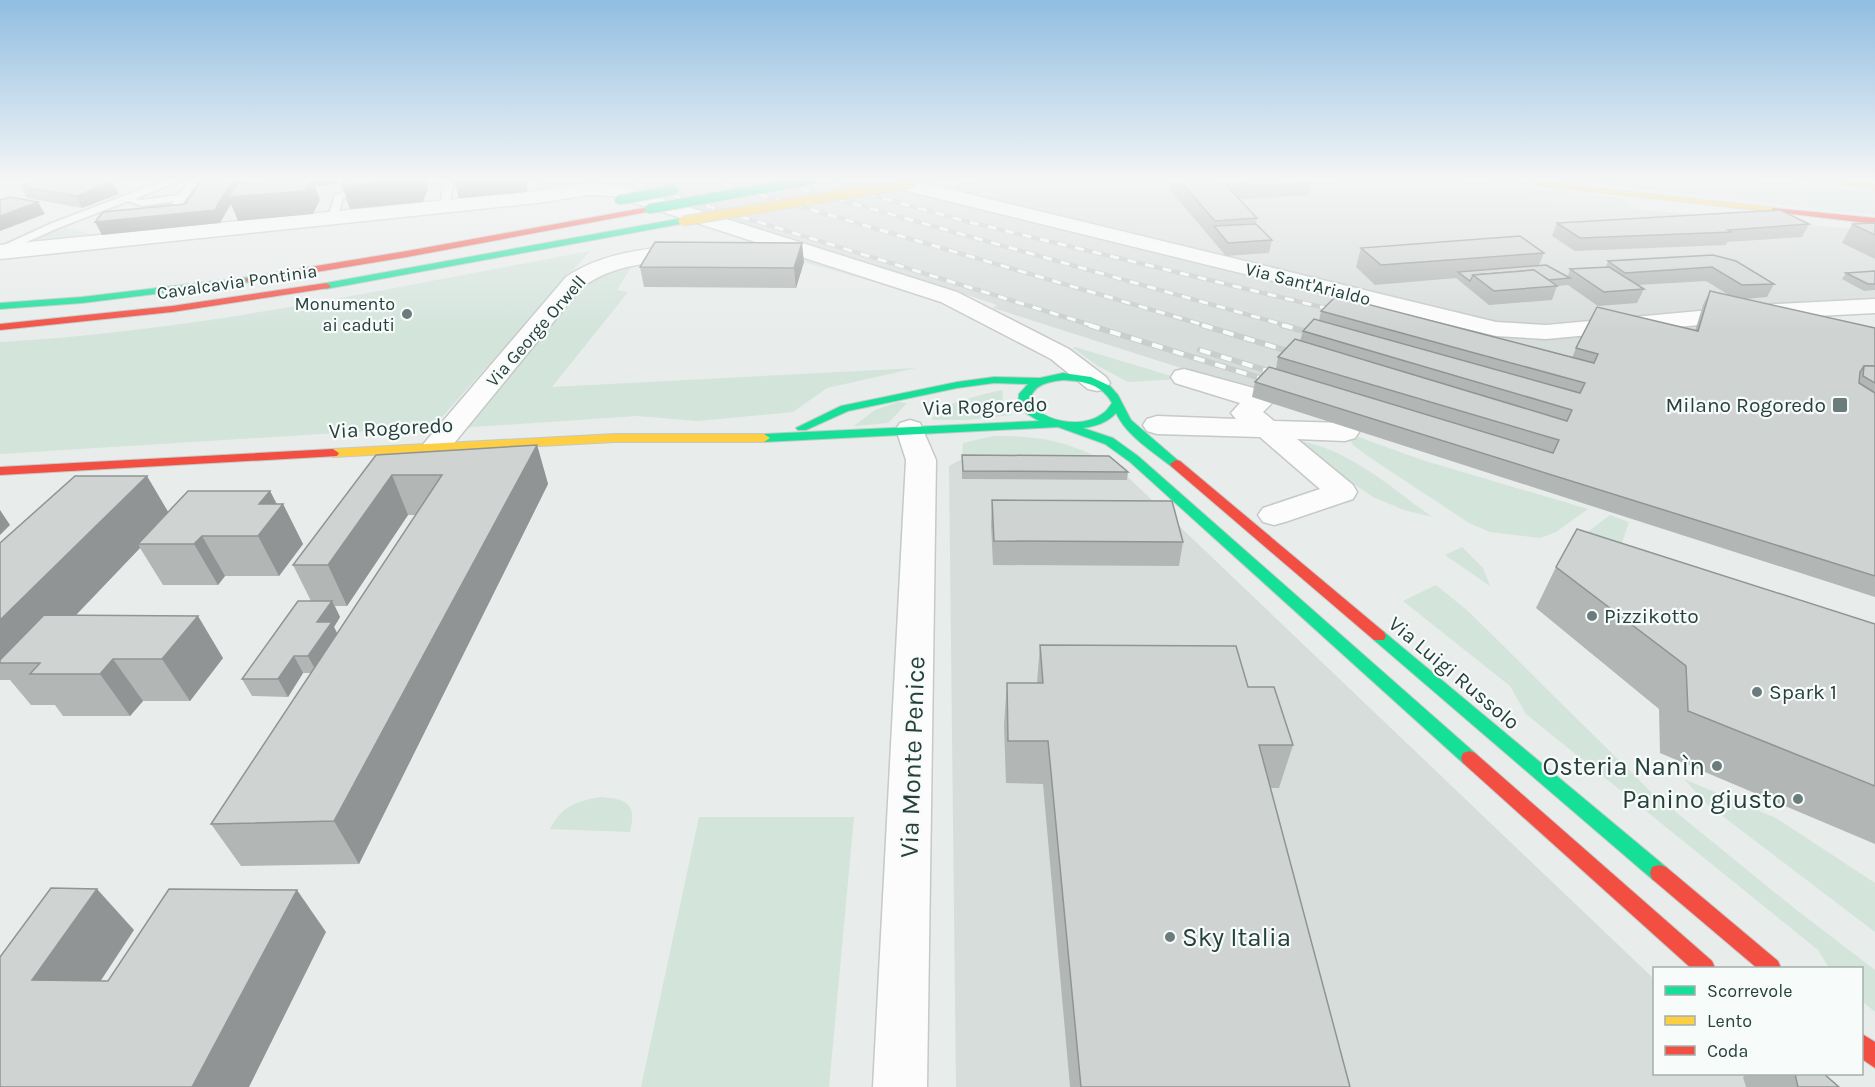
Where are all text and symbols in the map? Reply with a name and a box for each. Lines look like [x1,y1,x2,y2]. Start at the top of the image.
street label: Via Sant'Arialdo [1243,258,1373,310]
street label: Cavalcavia Pontinia [155,260,319,304]
street label: Via George Orwell [482,271,590,391]
place label: Monumento ai caduti [295,293,395,336]
marker: Monumento ai caduti [400,307,414,321]
street label: Via Rogoredo [922,392,1048,420]
place label: Milano Rogoredo [1665,393,1826,417]
marker: Milano Rogoredo [1831,396,1849,414]
street label: Via Rogoredo [328,413,454,443]
place label: Pizzikotto [1604,604,1699,628]
marker: Pizzikotto [1585,609,1599,623]
street label: Via Luigi Russolo [1384,611,1524,735]
street label: Via Monte Penice [893,656,932,859]
place label: Spark 1 [1769,680,1837,704]
marker: Spark 1 [1750,685,1764,699]
place label: Osteria Nanìn [1543,751,1705,782]
marker: Osteria Nanìn [1710,759,1724,773]
place label: Panino giusto [1622,784,1786,815]
marker: Panino giusto [1791,792,1805,806]
place label: Sky Italia [1182,922,1291,953]
marker: Sky Italia [1163,930,1177,944]
legend [1653,967,1863,1075]
text: Scorrevole [1707,980,1792,1002]
text: Lento [1707,1010,1752,1032]
text: Coda [1707,1040,1748,1062]

